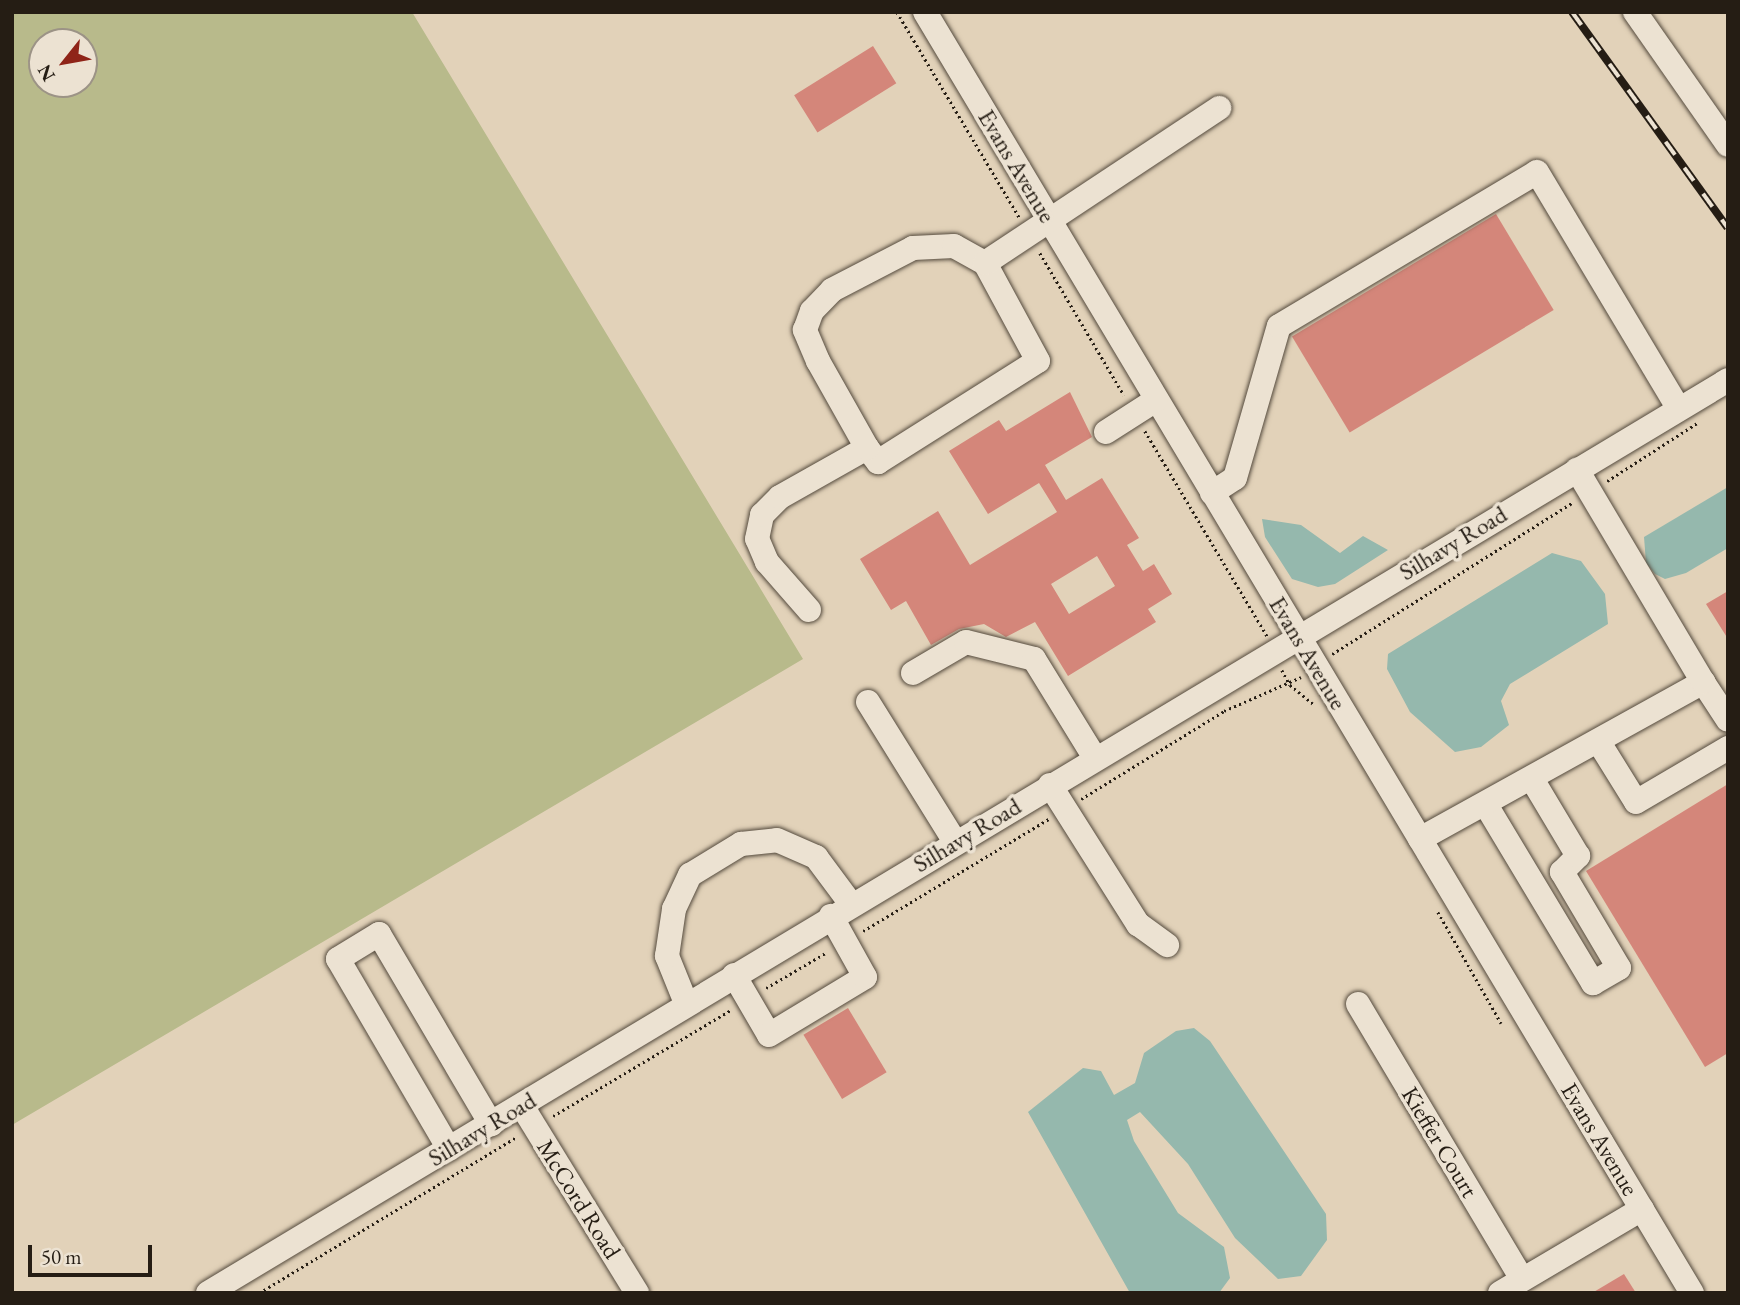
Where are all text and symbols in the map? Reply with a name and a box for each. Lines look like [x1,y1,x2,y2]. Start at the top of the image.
north arrow [28,28,98,98]
text: N [32,60,61,86]
street label: Evans Avenue [972,104,1062,228]
street label: Silhavy Road [1394,500,1512,586]
street label: Evans Avenue [1263,591,1353,715]
street label: Silhavy Road [908,792,1026,878]
street label: Evans Avenue [1555,1077,1645,1201]
street label: Kieffer Court [1396,1081,1484,1203]
street label: Silhavy Road [423,1086,541,1172]
street label: McCord Road [531,1134,627,1264]
scale bar [32,1232,156,1276]
text: 50 m [41,1243,82,1270]

